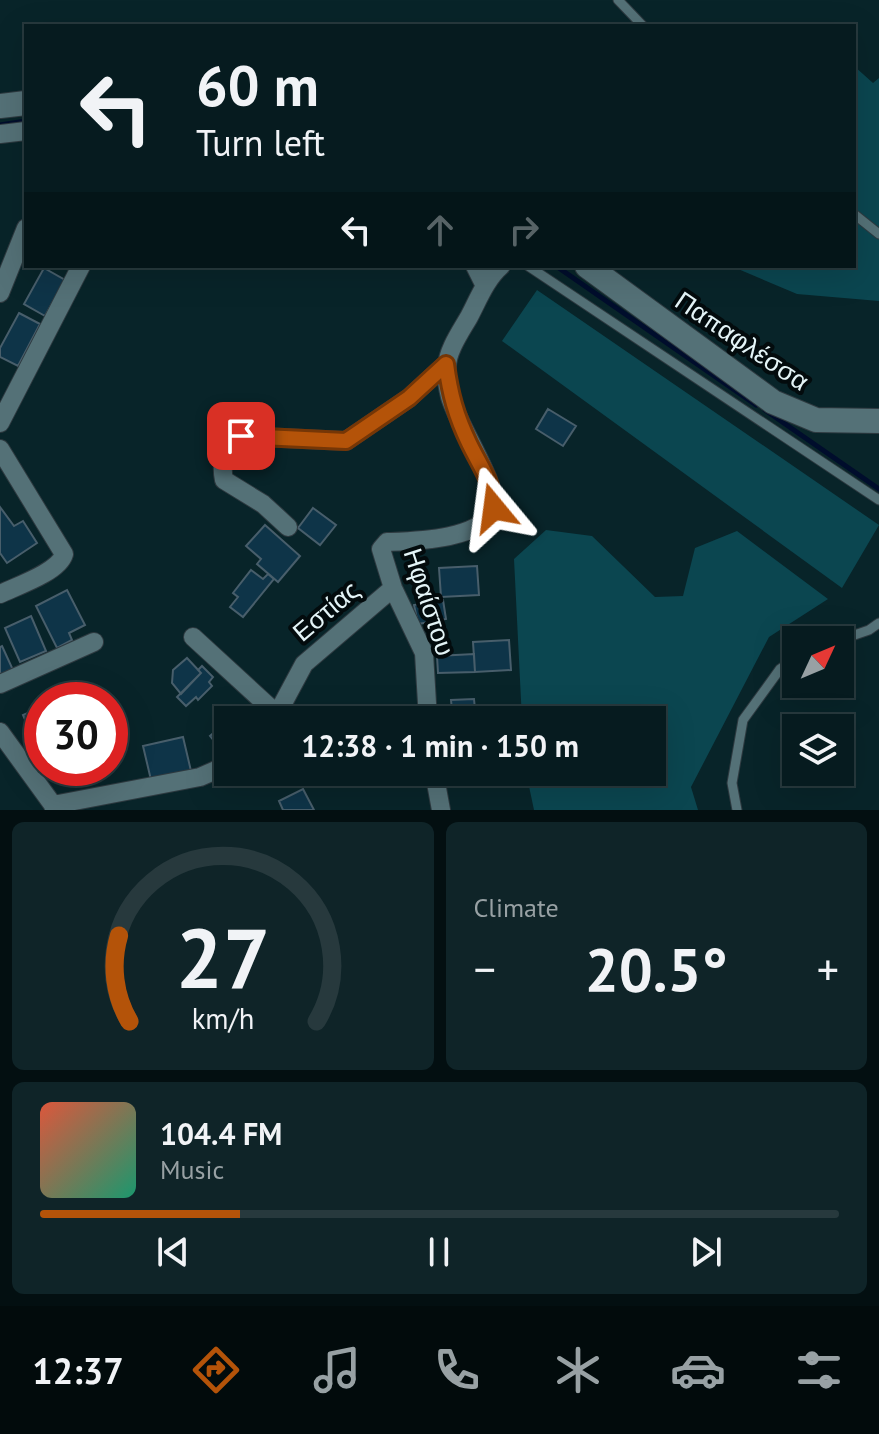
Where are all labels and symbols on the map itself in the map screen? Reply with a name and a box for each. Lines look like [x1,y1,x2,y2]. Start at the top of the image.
street label: Παπαφλέσσα [669,284,815,397]
pin [207,402,275,470]
position arrow [452,466,536,550]
street label: Ηφαίστου [397,544,462,660]
street label: Εστίας [286,573,366,648]
north arrow [782,626,854,698]
speed limit sign: 30 [24,682,128,786]

